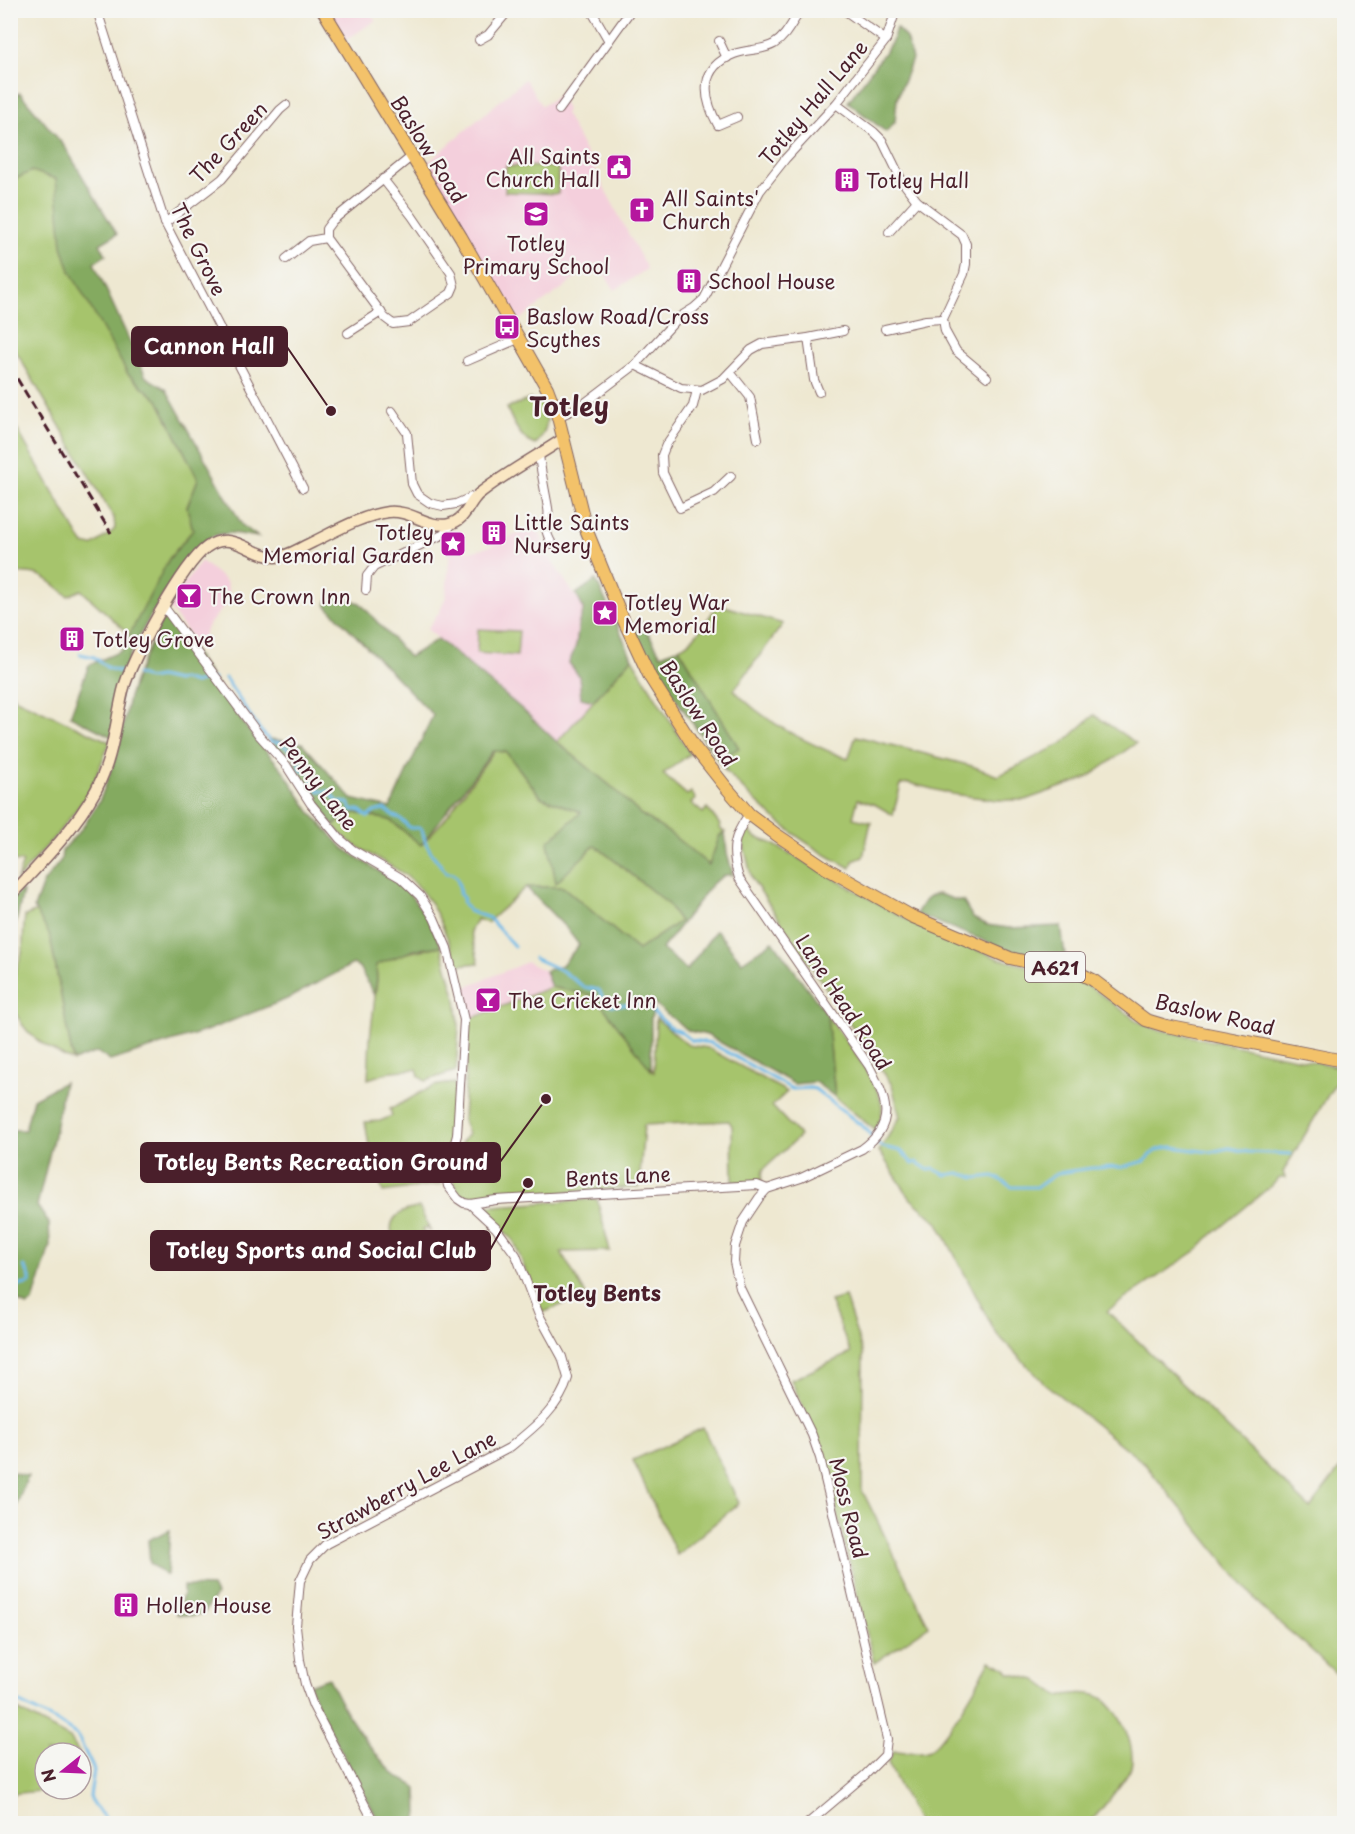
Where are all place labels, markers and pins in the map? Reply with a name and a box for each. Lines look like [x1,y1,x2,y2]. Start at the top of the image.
place label: All Saints Church Hall [486,141,600,194]
public building icon: All Saints Church Hall [604,152,634,182]
building icon: Totley Hall [832,165,862,195]
place label: Totley Hall [866,165,969,195]
place label: All Saints' Church [662,183,759,236]
church icon: All Saints' Church [627,195,657,225]
school or university icon: Totley Primary School [521,199,551,229]
place label: Totley Primary School [462,228,610,281]
building icon: School House [674,266,704,296]
place label: School House [708,266,836,296]
place label: Baslow Road/Cross Scythes [526,301,709,354]
bus stop icon: Baslow Road/Cross Scythes [492,312,522,342]
callout: Cannon Hall [132,327,287,366]
place label: Little Saints Nursery [514,507,629,560]
place label: Totley Memorial Garden [263,517,434,570]
building icon: Little Saints Nursery [479,518,509,548]
place icon: Totley Memorial Garden [438,529,468,559]
bar icon: The Crown Inn [174,581,204,611]
place label: The Crown Inn [208,581,351,611]
place label: Totley War Memorial [624,587,729,640]
place icon: Totley War Memorial [590,598,620,628]
building icon: Totley Grove [57,624,87,654]
place label: Totley Grove [92,624,214,654]
bar icon: The Cricket Inn [473,985,503,1015]
place label: The Cricket Inn [508,985,657,1015]
callout: Totley Bents Recreation Ground [141,1143,500,1182]
callout: Totley Sports and Social Club [151,1231,490,1270]
building icon: Hollen House [111,1590,141,1620]
place label: Hollen House [146,1590,272,1620]

